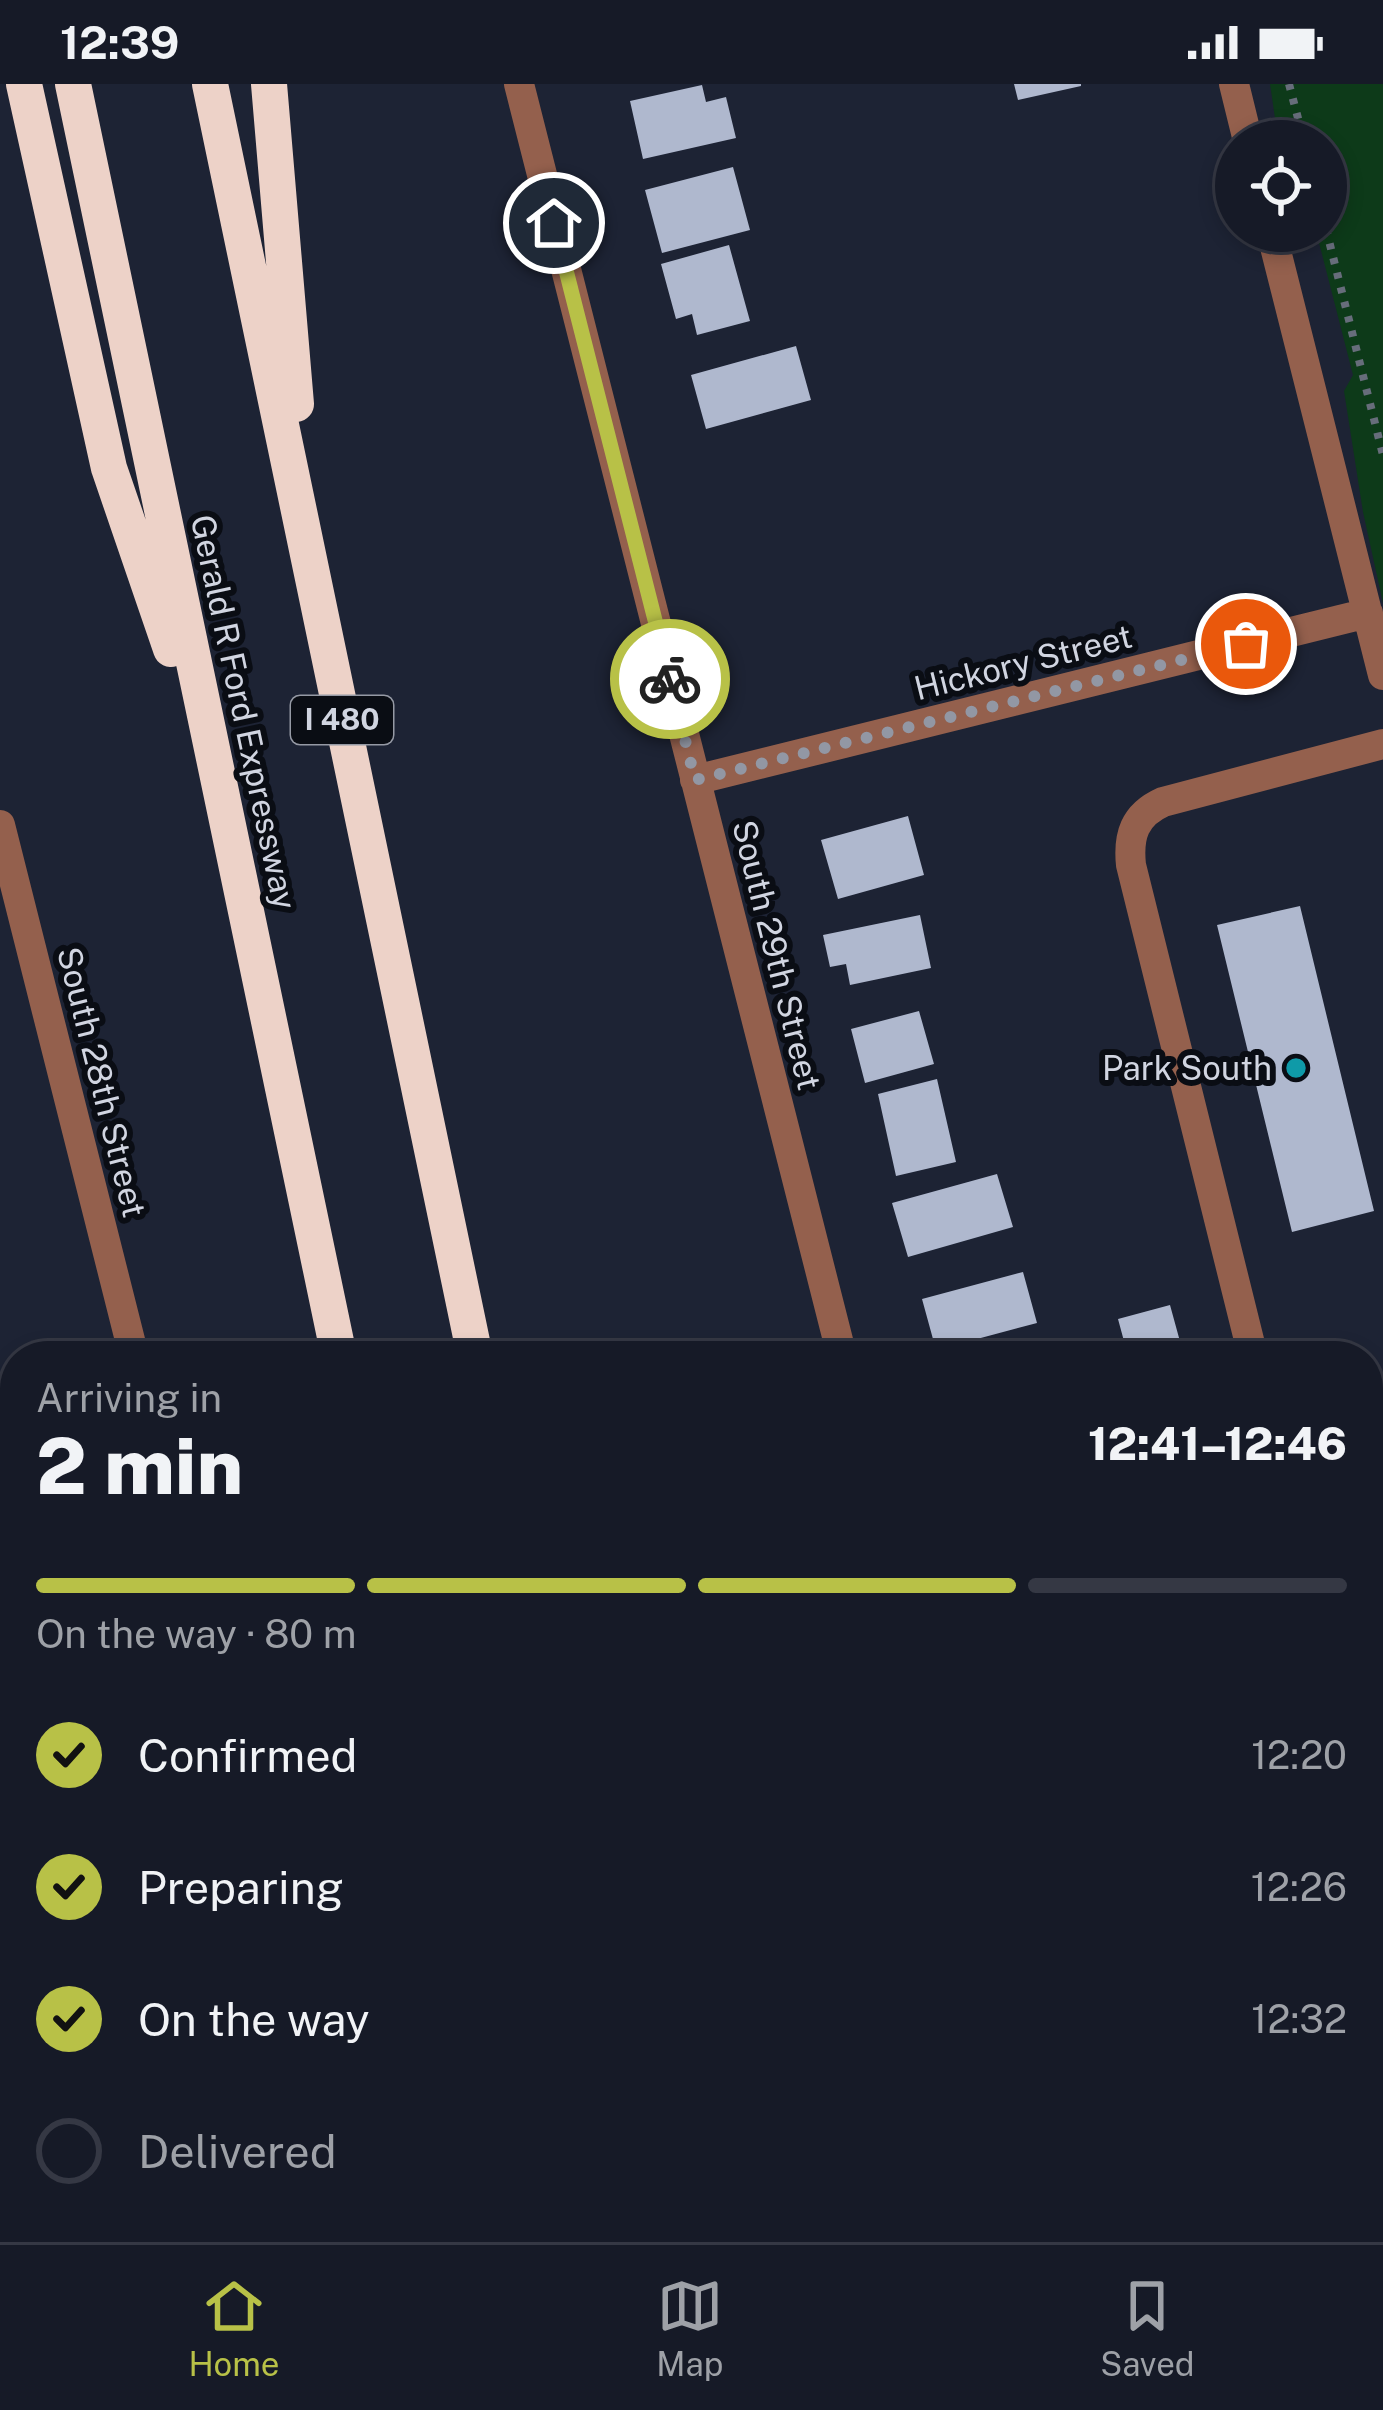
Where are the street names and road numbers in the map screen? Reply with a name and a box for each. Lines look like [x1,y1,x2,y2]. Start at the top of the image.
street label: Gerald R Ford Expressway [184,511,304,913]
street label: Hickory Street [910,617,1136,707]
road number: I 480 [291,696,393,744]
street label: South 29th Street [725,816,829,1094]
street label: South 28th Street [50,943,154,1221]

